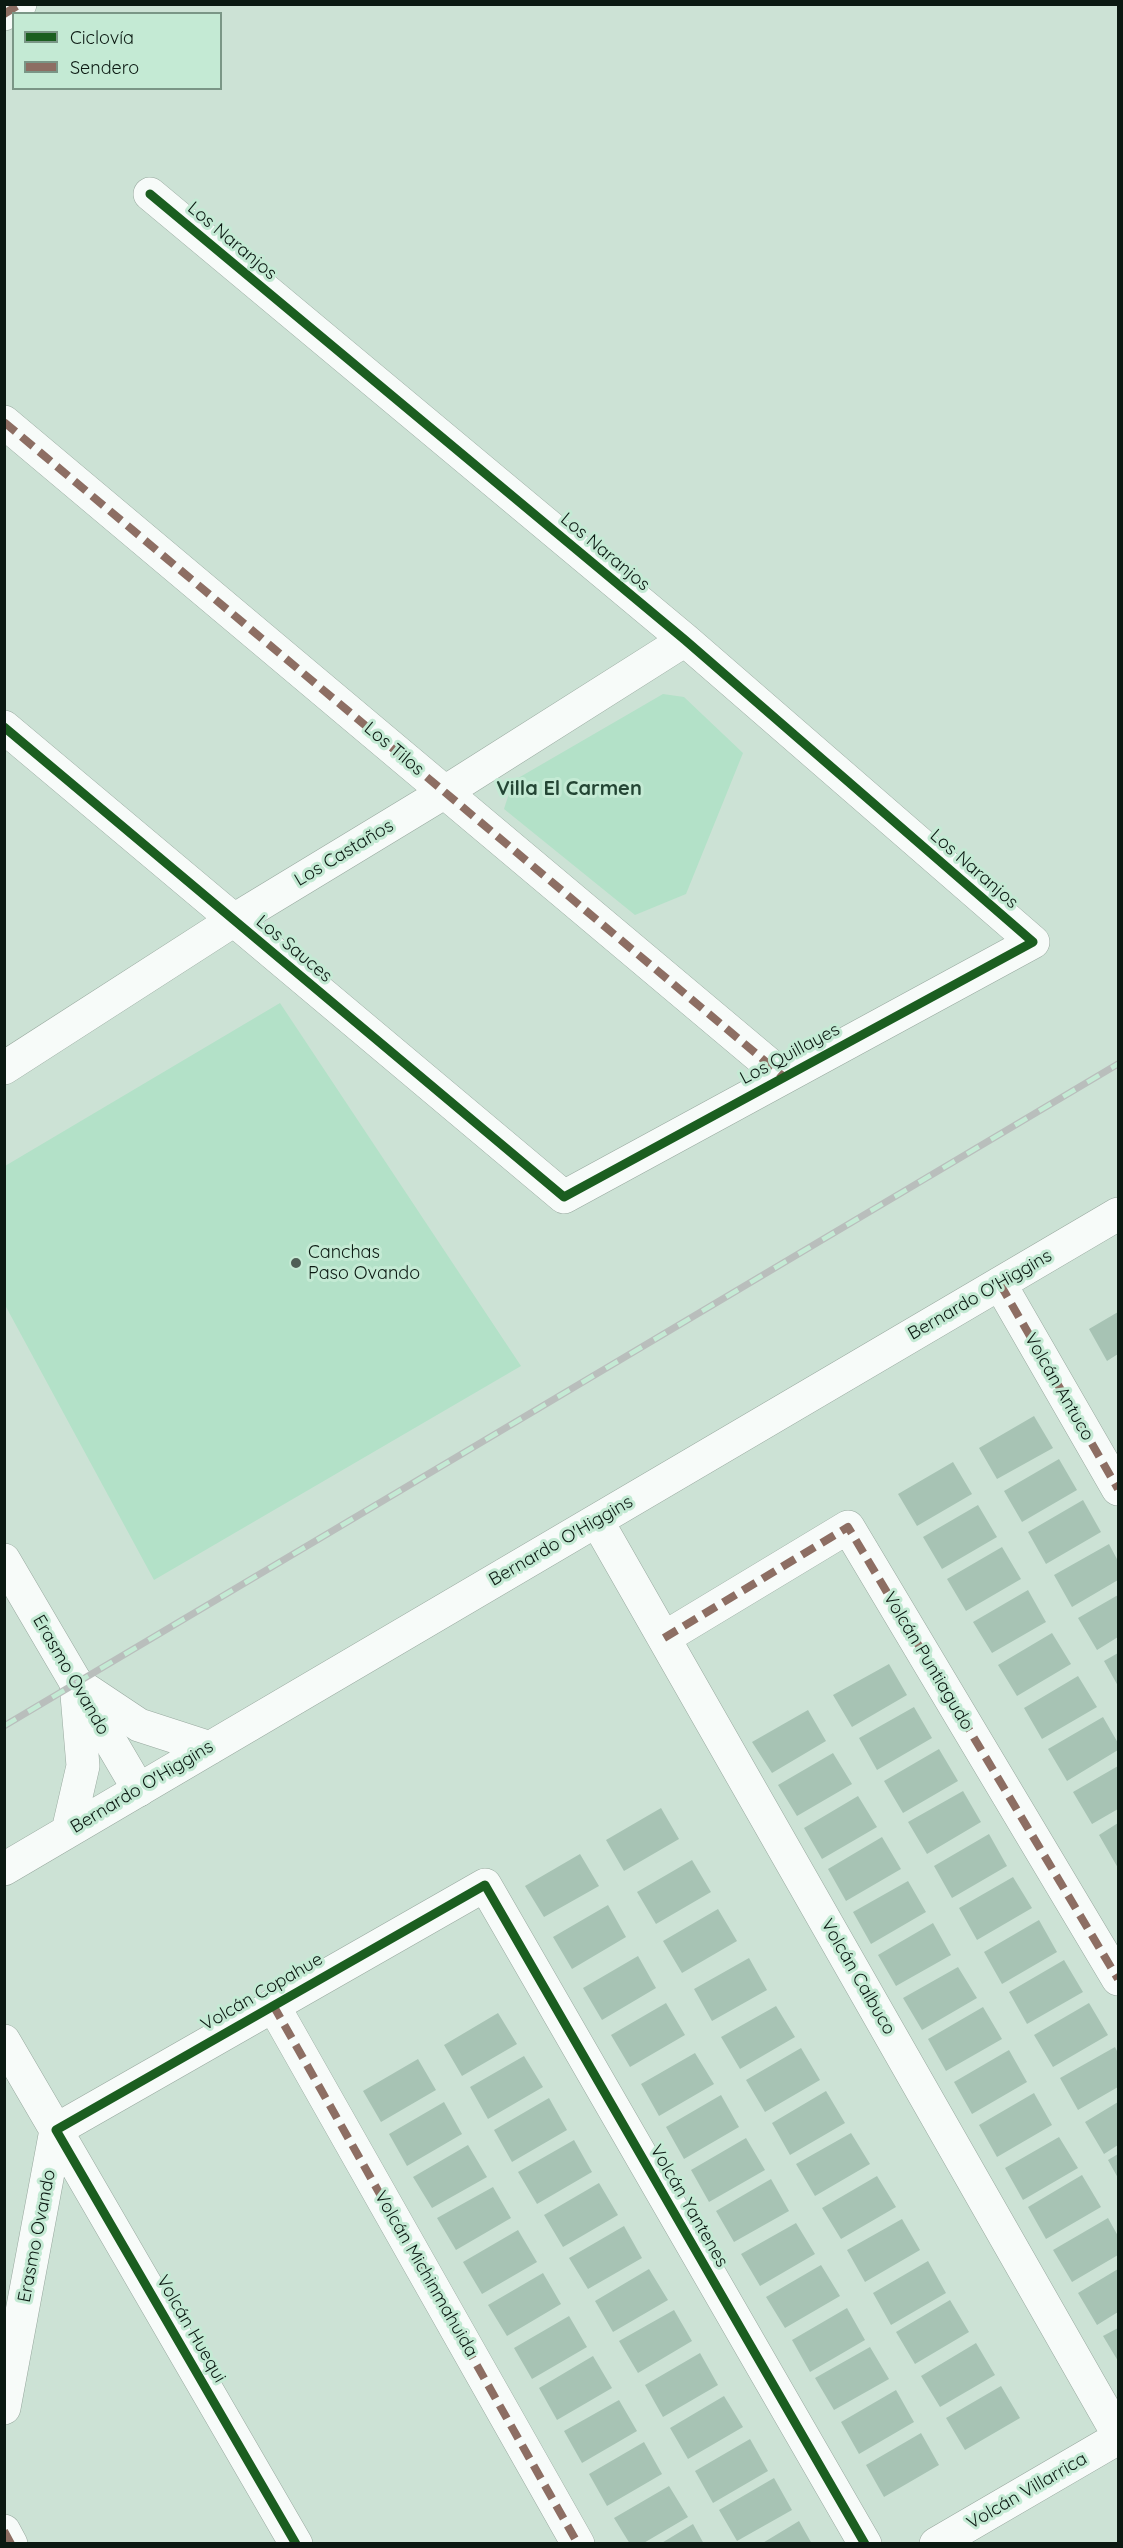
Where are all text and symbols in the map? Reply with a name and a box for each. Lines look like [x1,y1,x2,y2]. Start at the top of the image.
legend [12,12,222,90]
text: Ciclovía [70,26,134,49]
text: Sendero [70,56,139,79]
street label: Los Naranjos [183,197,281,285]
street label: Los Naranjos [556,508,654,596]
street label: Los Tilos [360,718,428,780]
district label: Villa El Carmen [496,777,642,801]
street label: Los Castaños [291,815,397,891]
street label: Los Naranjos [925,825,1023,913]
street label: Los Sauces [252,911,336,987]
street label: Los Quillayes [736,1019,844,1089]
place label: Canchas Paso Ovando [308,1242,420,1284]
street label: Bernardo O'Higgins [904,1245,1056,1345]
marker: Canchas Paso Ovando [289,1256,303,1270]
street label: Volcán Antuco [1020,1329,1098,1445]
street label: Bernardo O'Higgins [485,1491,637,1591]
street label: Volcán Puntiagudo [878,1588,978,1734]
street label: Erasmo Ovando [28,1611,114,1739]
street label: Bernardo O'Higgins [67,1736,217,1838]
street label: Volcán Calbuco [816,1915,900,2039]
street label: Volcán Copahue [197,1948,327,2036]
street label: Volcán Yantenes [645,2141,733,2271]
street label: Erasmo Ovando [14,2168,60,2304]
street label: Volcán Michinmahuida [370,2187,482,2361]
street label: Volcán Huequi [152,2272,230,2386]
street label: Volcán Villarrica [963,2448,1091,2534]

